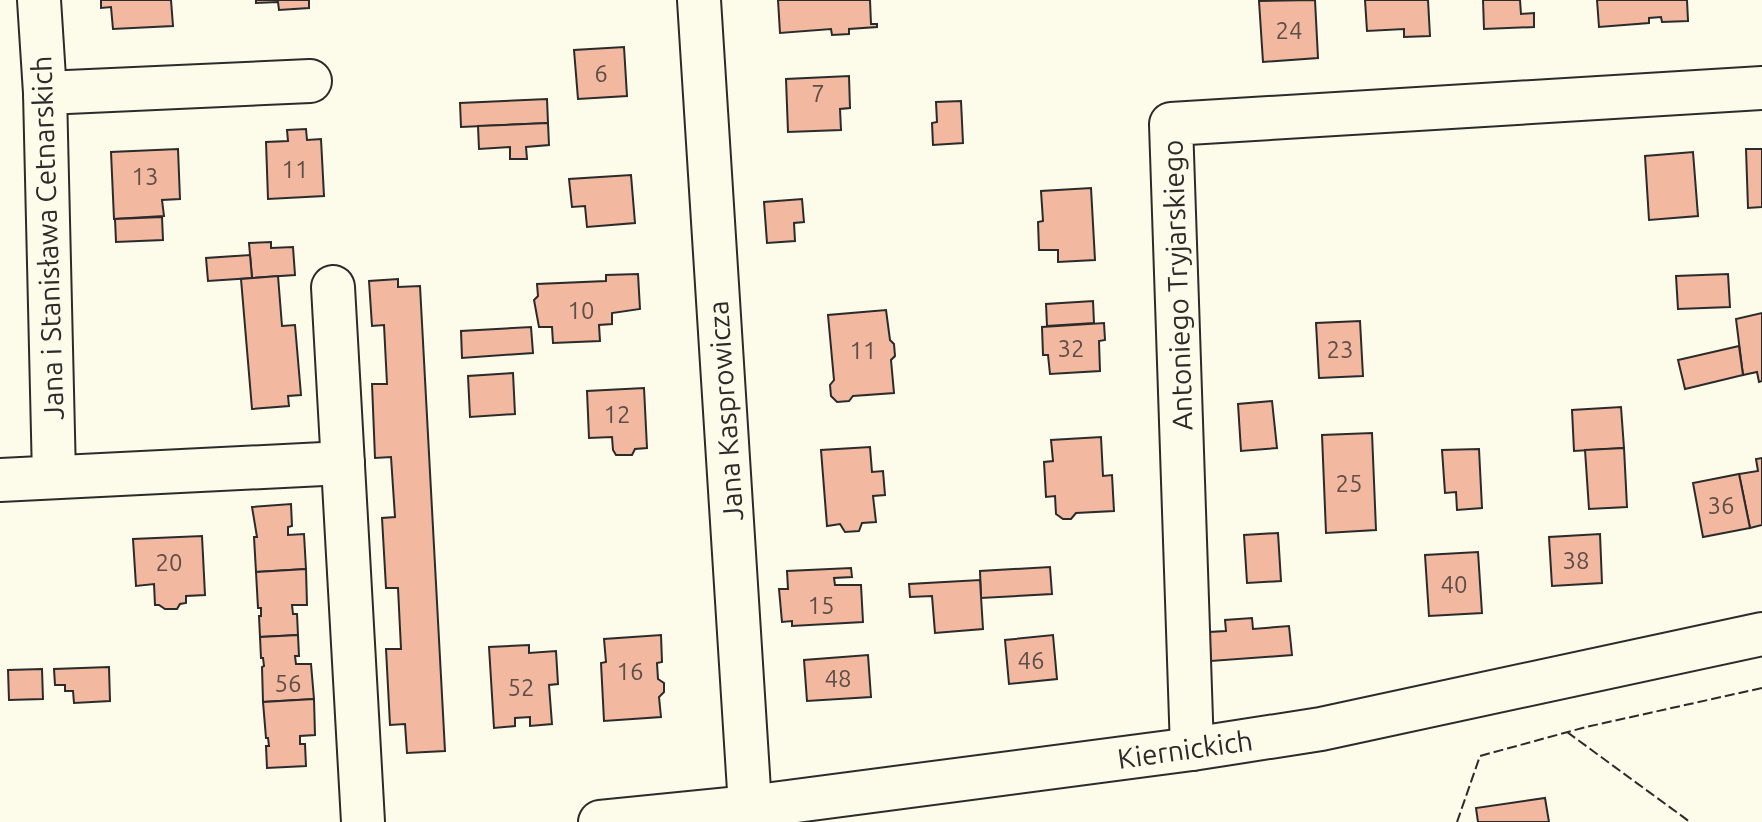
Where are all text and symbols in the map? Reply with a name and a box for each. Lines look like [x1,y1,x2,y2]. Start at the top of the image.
house number: 24 [1275,17,1303,44]
street label: Jana i Stanisława Cetnarskich [25,55,69,421]
house number: 6 [594,60,608,87]
house number: 7 [811,80,825,107]
street label: Antoniego Tryjarskiego [1156,139,1198,431]
house number: 11 [281,156,309,183]
house number: 13 [131,163,159,190]
house number: 10 [567,297,595,324]
street label: Jana Kasprowicza [702,300,748,522]
house number: 32 [1057,335,1085,362]
house number: 23 [1326,336,1354,363]
house number: 11 [849,337,877,364]
house number: 12 [603,401,631,428]
house number: 25 [1335,470,1363,497]
house number: 36 [1707,492,1735,519]
house number: 38 [1562,547,1590,574]
house number: 20 [155,549,183,576]
house number: 40 [1440,571,1468,598]
house number: 15 [807,592,835,619]
house number: 46 [1017,647,1045,674]
house number: 16 [616,658,644,685]
house number: 48 [824,665,852,692]
house number: 56 [274,670,302,697]
house number: 52 [507,674,535,701]
street label: Kiernickich [1115,724,1255,774]

